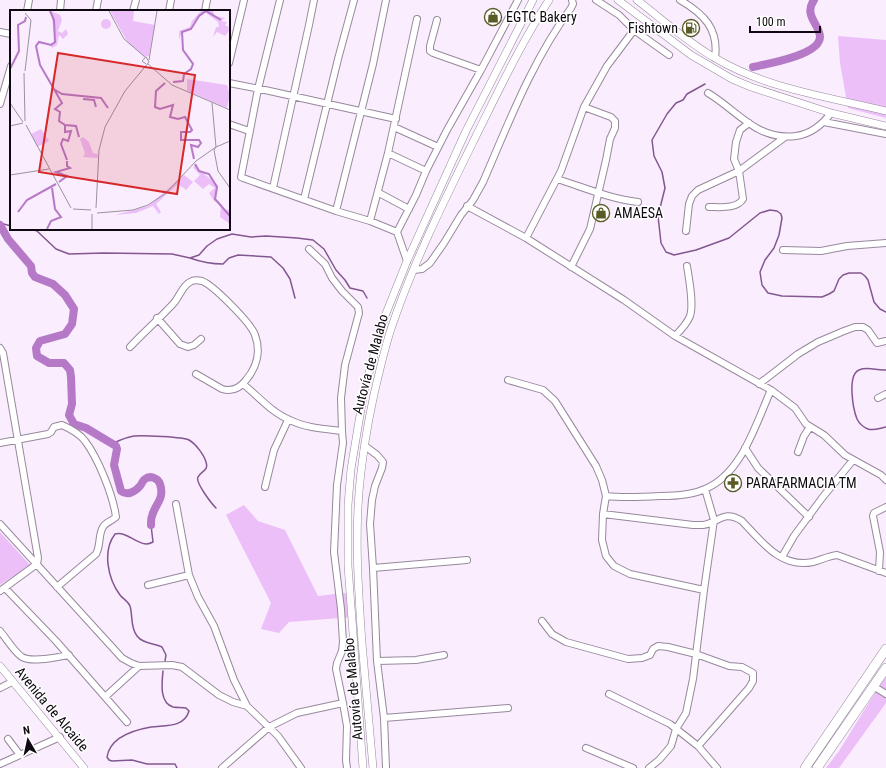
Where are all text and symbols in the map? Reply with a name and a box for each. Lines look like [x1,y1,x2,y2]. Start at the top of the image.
shop icon: EGTC Bakery [483,7,503,27]
scale bar [750,8,820,34]
place label: EGTC Bakery [506,9,577,25]
inset map [10,10,230,230]
text: 100 m [756,15,786,29]
fuel station icon: Fishtown [681,18,701,38]
place label: Fishtown [628,20,678,36]
shop icon: AMAESA [591,203,611,223]
place label: AMAESA [614,205,663,221]
street label: Autovía de Malabo [349,312,391,416]
pharmacy icon: PARAFARMACIA TM [723,473,743,493]
place label: PARAFARMACIA TM [746,475,857,491]
street label: Autovía de Malabo [341,637,365,741]
street label: Avenida de Alcaide [12,664,92,755]
north arrow [8,720,48,760]
text: N [22,724,31,738]

